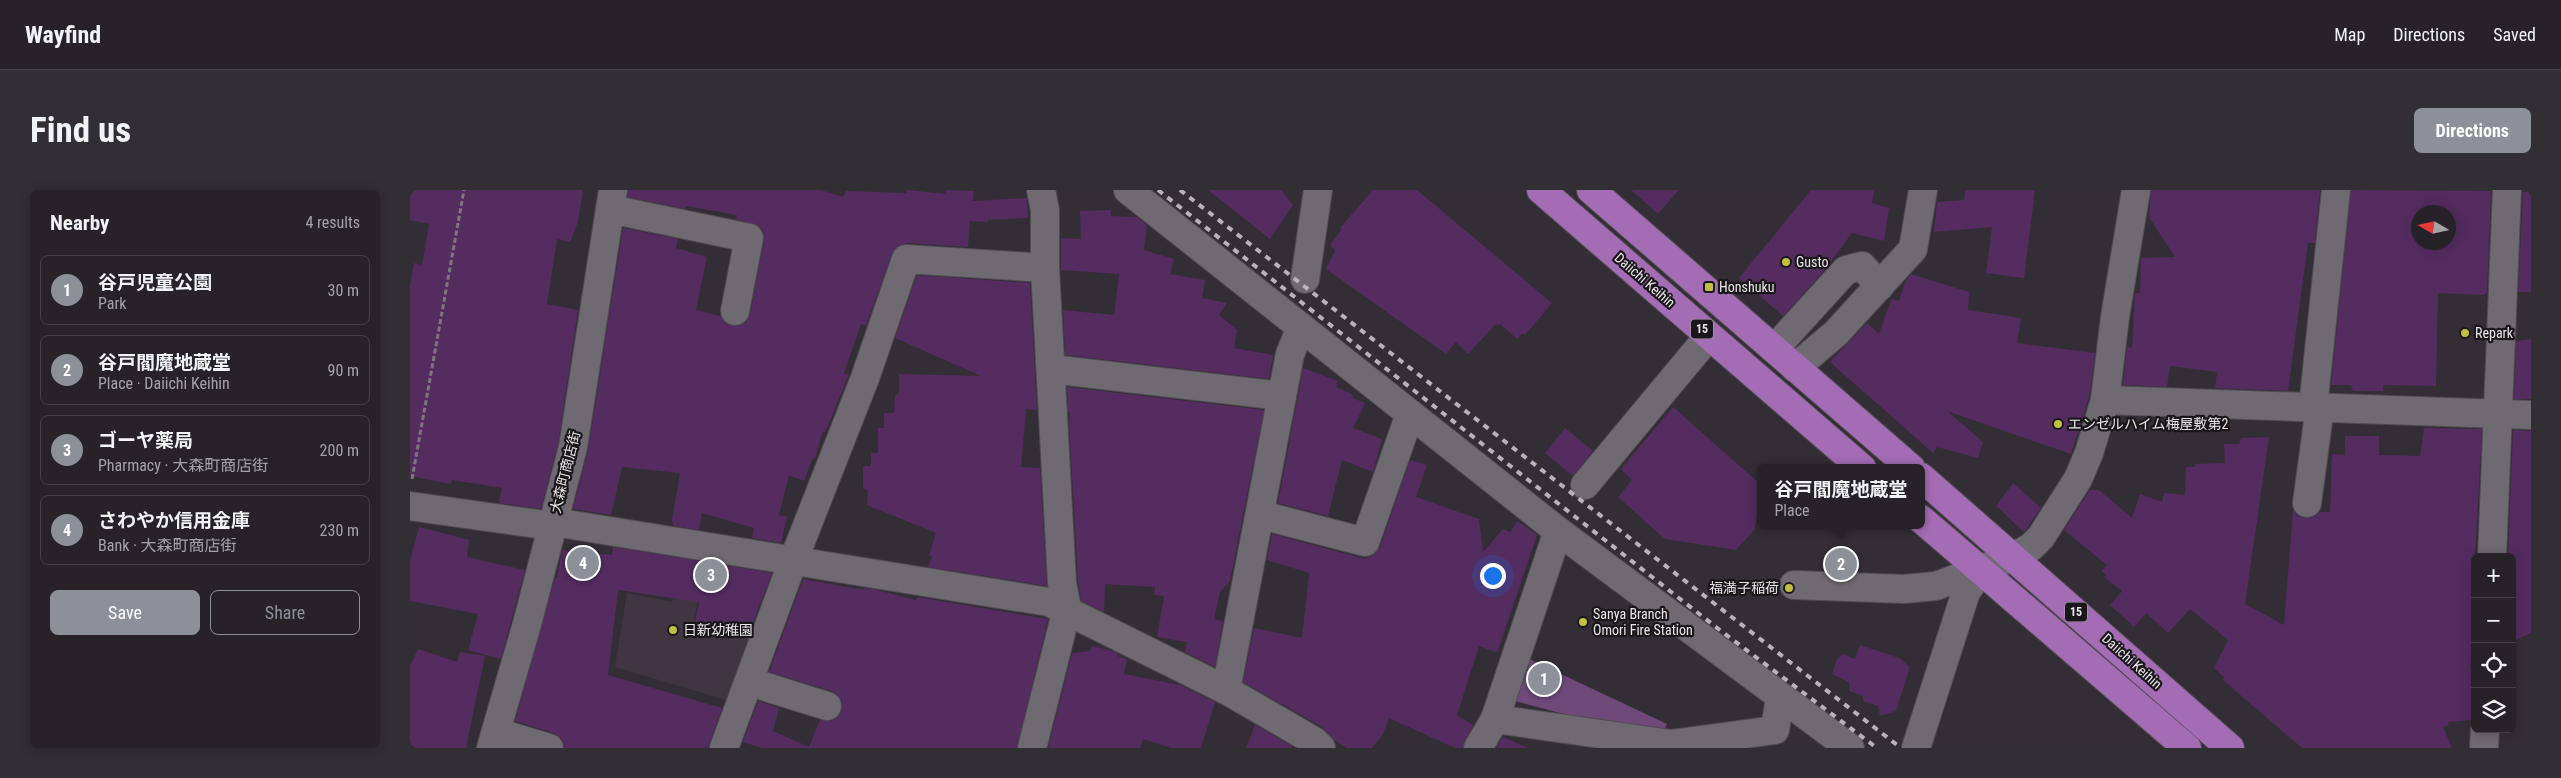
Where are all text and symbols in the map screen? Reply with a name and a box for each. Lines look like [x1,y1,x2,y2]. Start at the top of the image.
text: Wayfind [25,21,101,49]
text: Map [2334,24,2365,45]
text: Directions [2393,24,2465,45]
text: Saved [2493,24,2536,45]
button: Directions [2414,108,2531,153]
text: Find us [30,110,131,151]
north arrow [2411,205,2456,250]
text: Nearby [50,211,109,235]
text: 4 results [305,213,360,232]
street label: Daiichi Keihin [1612,249,1678,311]
place label: Gusto [1796,254,1828,270]
marker: Gusto [1780,256,1792,268]
text: 谷戸児童公園 [98,271,212,294]
place label: Honshuku [1719,279,1774,295]
text: 1 [63,281,71,300]
text: 30 m [327,281,359,300]
marker: Honshuku [1703,281,1715,293]
text: Park [98,294,127,313]
road number: 15 [1691,320,1713,338]
place label: Repark [2475,325,2514,341]
marker: Repark [2459,327,2471,339]
text: 谷戸閻魔地蔵堂 [98,351,231,374]
text: 2 [63,361,71,380]
text: 90 m [327,361,359,380]
text: Place · Daiichi Keihin [98,374,230,393]
place label: エンゼルハイム梅屋敷第2 [2068,416,2228,432]
marker: エンゼルハイム梅屋敷第2 [2052,418,2064,430]
text: ゴーヤ薬局 [98,429,193,452]
street label: 大森町商店街 [547,429,583,515]
text: 3 [63,441,71,460]
text: 200 m [320,441,359,460]
text: Pharmacy · 大森町商店街 [98,456,268,475]
popup [1757,464,1925,529]
text: 谷戸閻魔地蔵堂 [1774,478,1908,501]
text: Place [1774,501,1810,520]
text: さわやか信用金庫 [98,509,250,532]
text: 4 [63,521,71,540]
text: 230 m [320,521,359,540]
text: Bank · 大森町商店街 [98,536,237,555]
pin: 4 [567,544,599,582]
pin: 2 [1825,545,1857,583]
map controls [2471,553,2516,733]
button: + [2471,553,2516,598]
pin: 3 [695,556,727,594]
your location [1480,563,1506,589]
place label: 福満子稲荷 [1709,580,1779,596]
marker: 福満子稲荷 [1783,582,1795,594]
button: Save [50,590,200,635]
button: Share [210,590,360,635]
button: − [2471,598,2516,643]
road number: 15 [2065,602,2087,622]
place label: Sanya Branch Omori Fire Station [1593,606,1693,638]
marker: Sanya Branch Omori Fire Station [1577,616,1589,628]
place label: 日新幼稚園 [683,622,753,638]
marker: 日新幼稚園 [667,624,679,636]
street label: Daiichi Keihin [2099,630,2165,692]
button: locate [2471,643,2516,688]
pin: 1 [1528,660,1560,698]
button: layers [2471,688,2516,733]

